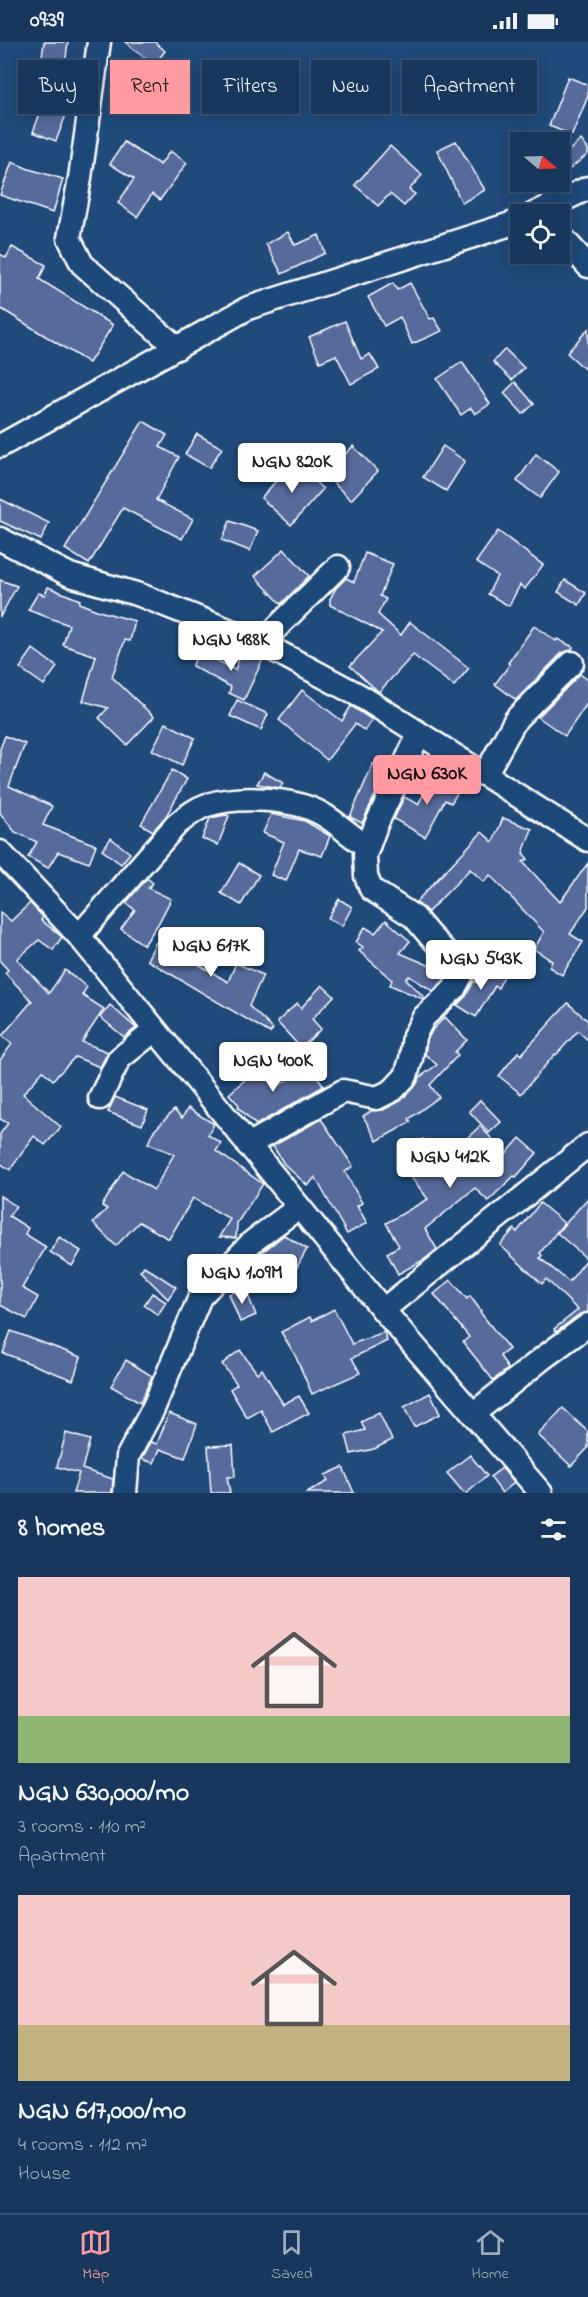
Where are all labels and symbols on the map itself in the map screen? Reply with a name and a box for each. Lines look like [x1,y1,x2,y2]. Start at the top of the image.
north arrow [510,132,570,192]
pin: NGN 820K [230,443,354,494]
pin: NGN 488K [169,621,293,672]
pin: NGN 630K [365,755,489,806]
pin: NGN 617K [149,927,273,978]
pin: NGN 543K [419,940,543,991]
pin: NGN 400K [211,1042,335,1093]
pin: NGN 412K [388,1138,512,1189]
pin: NGN 1.09M [173,1254,311,1305]

